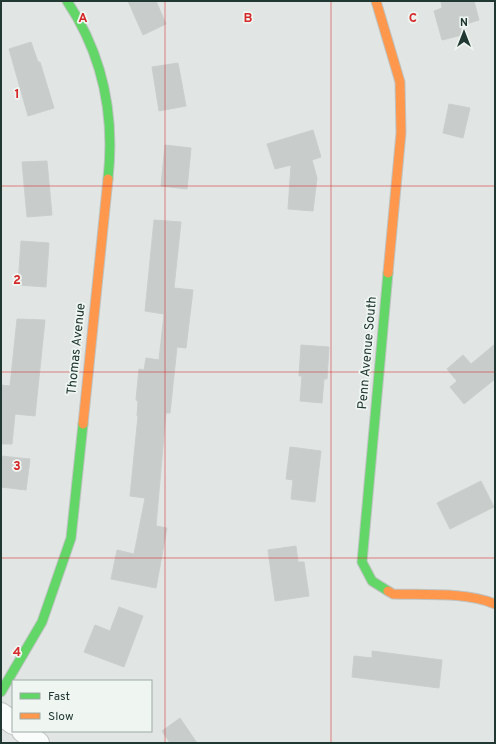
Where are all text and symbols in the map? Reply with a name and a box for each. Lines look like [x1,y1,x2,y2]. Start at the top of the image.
text: A [78,11,88,27]
text: B [244,11,253,27]
text: C [409,11,417,27]
north arrow [444,12,484,52]
text: N [460,16,468,30]
text: 1 [14,87,20,103]
text: 2 [13,273,21,289]
street label: Penn Avenue South [355,296,381,410]
street label: Thomas Avenue [64,302,90,396]
text: 3 [13,459,21,475]
text: 4 [13,645,21,661]
legend [12,680,152,732]
text: Fast [48,689,70,705]
text: Slow [48,709,74,725]

